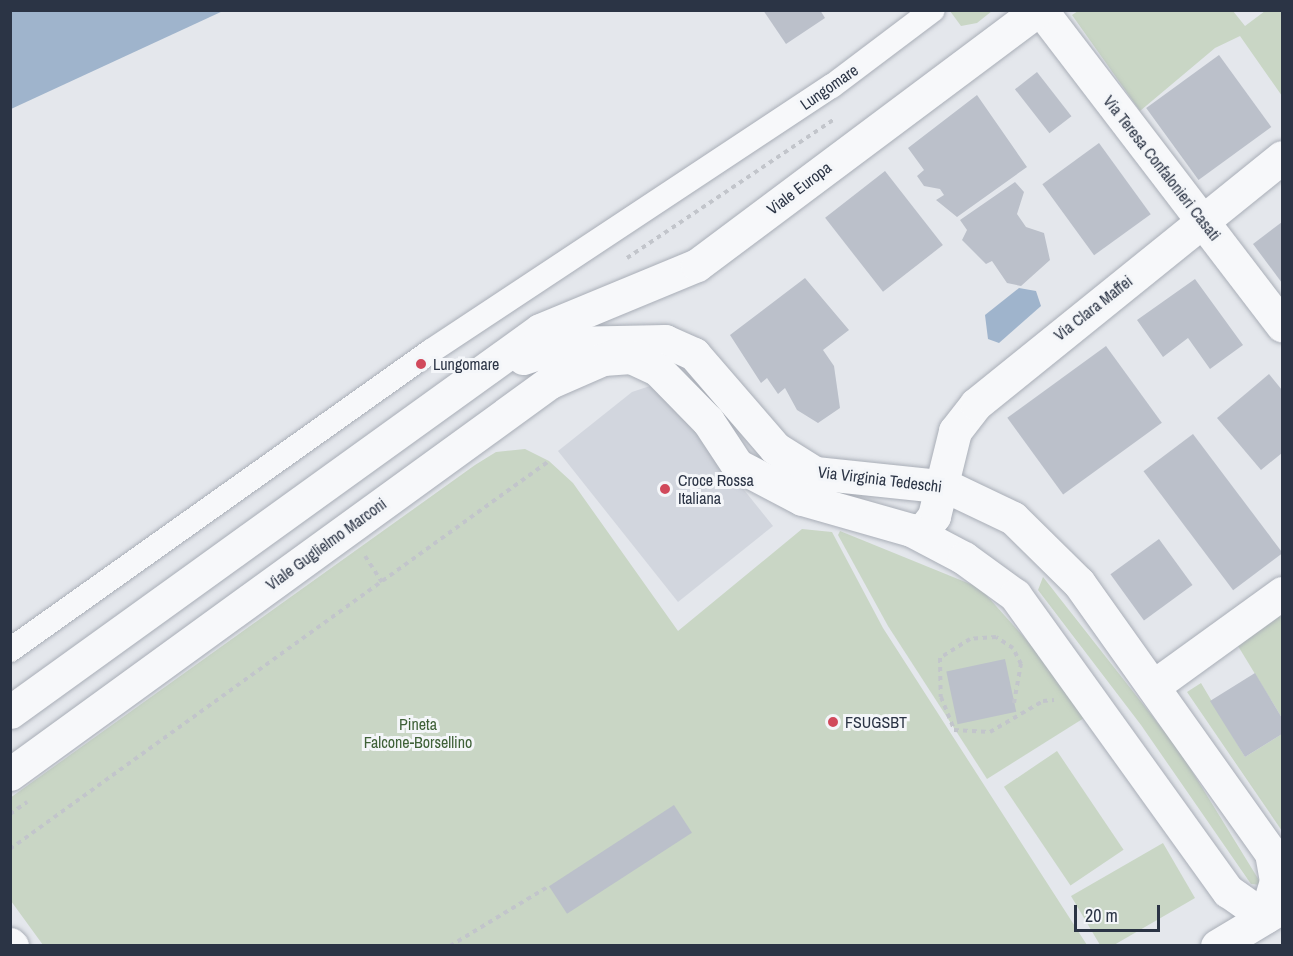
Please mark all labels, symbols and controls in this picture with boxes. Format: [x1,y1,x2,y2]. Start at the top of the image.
street label: Lungomare [796,60,862,114]
street label: Via Teresa Confalonieri Casati [1099,91,1225,245]
street label: Viale Europa [763,158,835,218]
street label: Via Clara Maffei [1050,271,1136,345]
place label: Lungomare [433,354,499,374]
marker: Lungomare [414,357,428,371]
street label: Via Virginia Tedeschi [817,462,943,496]
place label: Croce Rossa Italiana [678,470,754,508]
marker: Croce Rossa Italiana [656,480,674,498]
street label: Viale Guglielmo Marconi [262,494,390,594]
place label: FSUGSBT [845,712,907,732]
park label: Pineta Falcone-Borsellino [364,714,472,752]
marker: FSUGSBT [826,715,840,729]
scale bar [1077,893,1162,931]
text: 20 m [1085,903,1118,928]

